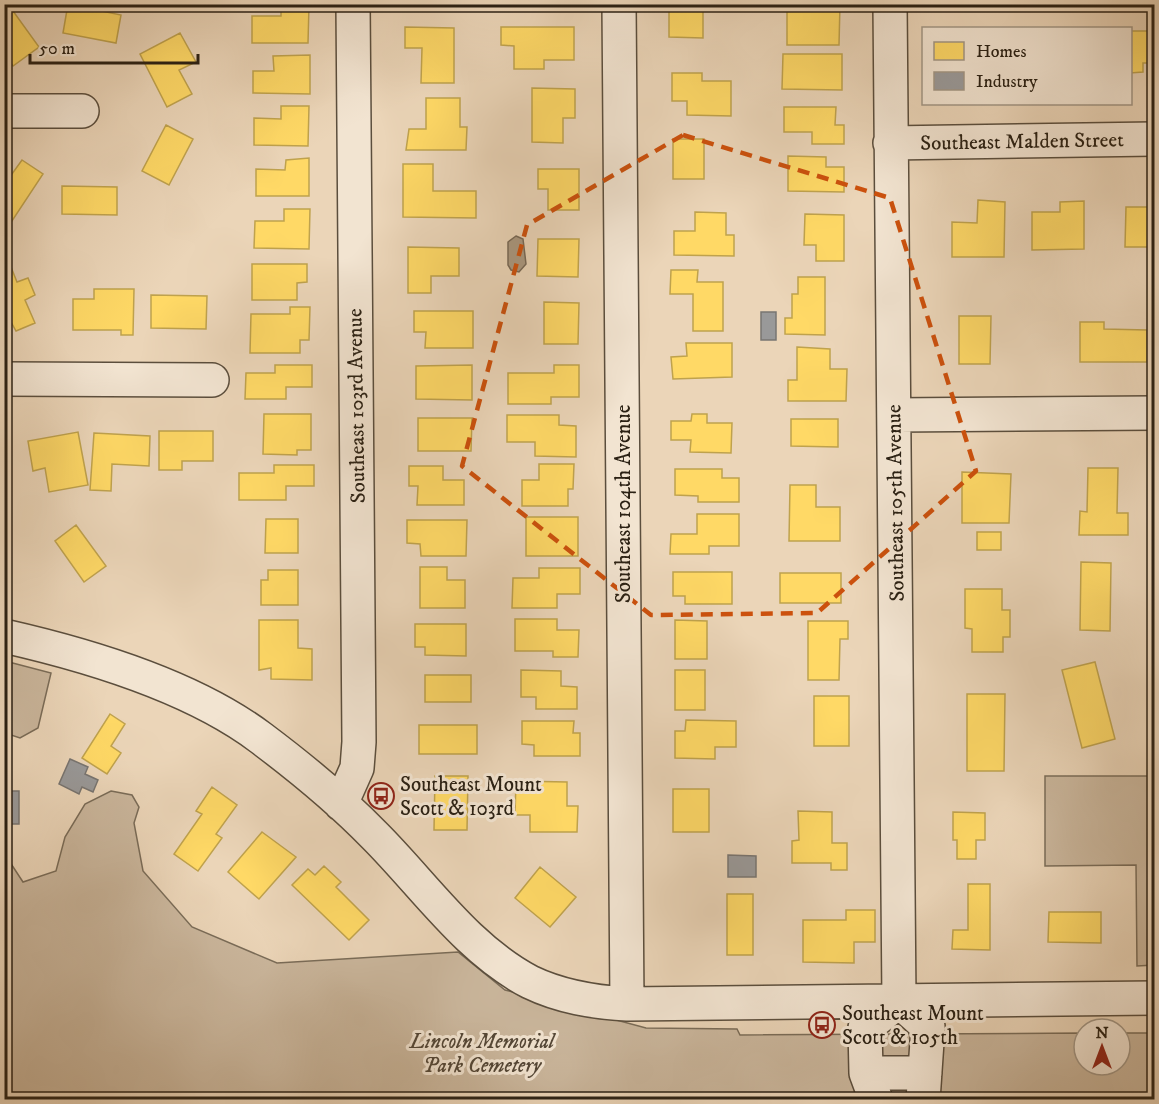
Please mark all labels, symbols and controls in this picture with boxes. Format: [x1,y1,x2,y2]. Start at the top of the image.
scale bar [30,27,198,65]
legend [922,27,1132,105]
text: 50 m [39,38,75,60]
text: Homes [976,41,1027,63]
text: Industry [976,71,1038,93]
street label: Southeast Malden Street [920,127,1124,157]
street label: Southeast 103rd Avenue [342,308,372,504]
street label: Southeast 104th Avenue [611,404,637,603]
street label: Southeast 105th Avenue [881,404,911,602]
place label: Southeast Mount Scott & 103rd [400,772,542,822]
bus stop icon: Southeast Mount Scott & 103rd [366,781,396,811]
place label: Southeast Mount Scott & 105th [842,1001,984,1051]
bus stop icon: Southeast Mount Scott & 105th [807,1010,837,1040]
north arrow [1072,1017,1132,1077]
text: N [1095,1023,1109,1043]
park label: Lincoln Memorial Park Cemetery [409,1029,557,1079]

